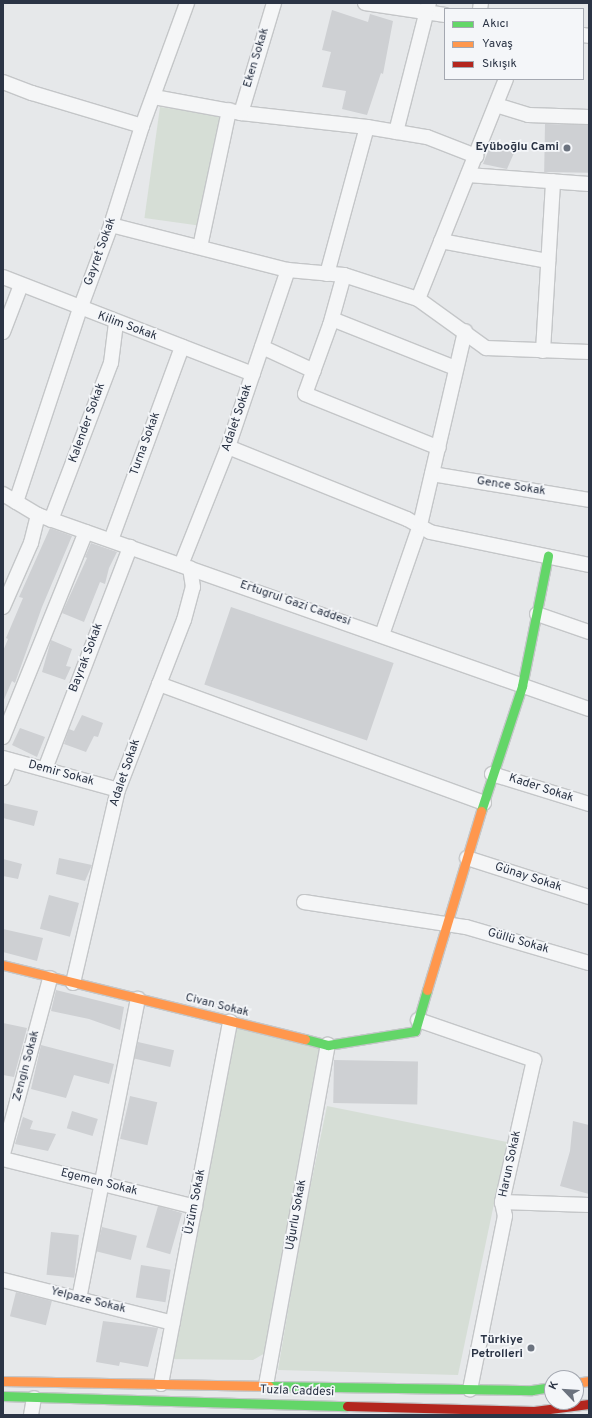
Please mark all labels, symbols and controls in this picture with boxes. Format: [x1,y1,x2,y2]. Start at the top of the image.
legend [444,8,584,80]
text: Akıcı [482,16,509,32]
street label: Eken Sokak [241,26,273,90]
text: Yavaş [482,36,513,52]
text: Sıkışık [482,56,517,72]
place label: Eyüboğlu Cami [475,141,559,155]
marker: Eyüboğlu Cami [562,143,572,153]
street label: Gayret Sokak [82,216,120,288]
street label: Kilim Sokak [95,310,159,344]
street label: Kalender Sokak [67,381,109,465]
street label: Adalet Sokak [220,382,256,454]
street label: Turna Sokak [128,410,164,478]
street label: Gence Sokak [476,474,546,500]
street label: Ertugrul Gazi Caddesi [238,578,352,630]
street label: Bayrak Sokak [67,621,107,695]
street label: Adalet Sokak [108,737,144,809]
street label: Demir Sokak [26,758,96,790]
street label: Kader Sokak [507,772,575,806]
street label: Günay Sokak [493,860,563,896]
street label: Güllü Sokak [486,926,550,958]
street label: Civan Sokak [184,991,250,1021]
street label: Zengin Sokak [11,1029,43,1103]
street label: Harun Sokak [497,1129,525,1199]
street label: Egemen Sokak [59,1166,139,1200]
street label: Üzüm Sokak [183,1168,209,1236]
street label: Uğurlu Sokak [284,1178,310,1252]
street label: Yelpaze Sokak [49,1285,127,1317]
place label: Türkiye Petrolleri [471,1334,523,1362]
marker: Türkiye Petrolleri [526,1343,536,1353]
north arrow [544,1370,584,1410]
text: K [546,1379,562,1392]
street label: Tuzla Caddesi [260,1384,334,1400]

